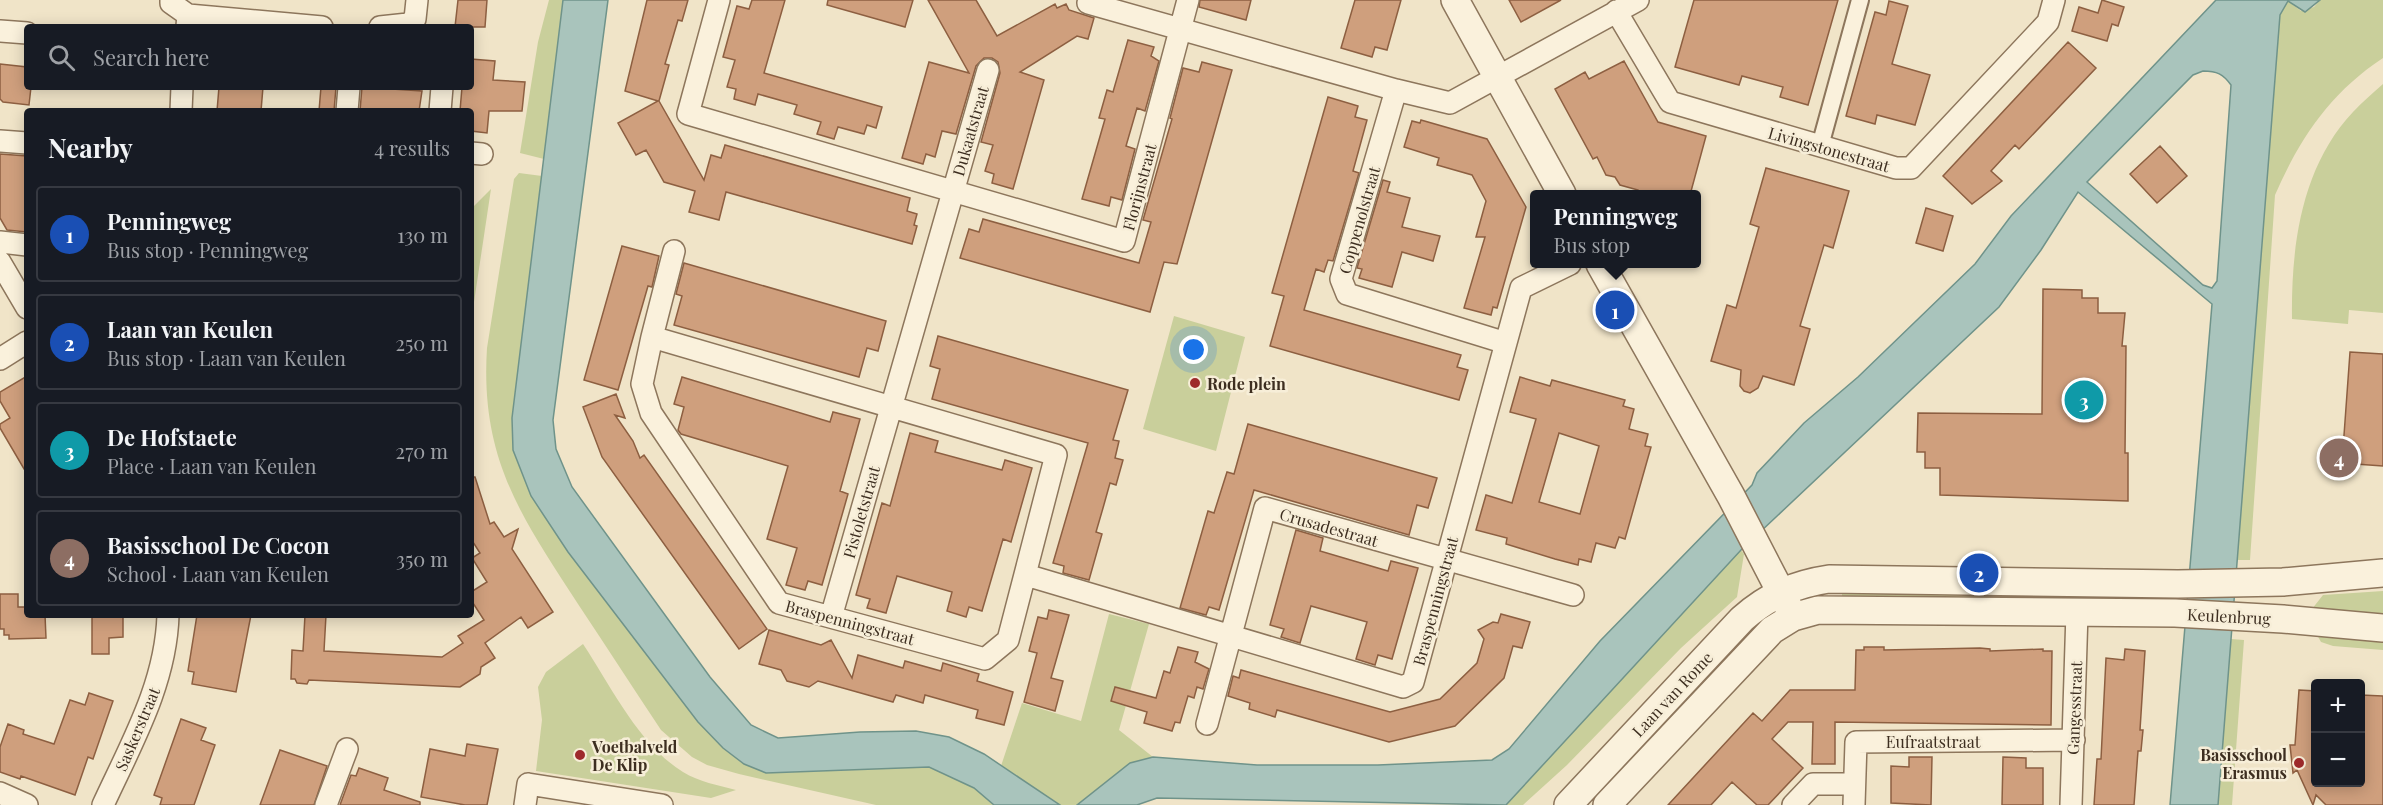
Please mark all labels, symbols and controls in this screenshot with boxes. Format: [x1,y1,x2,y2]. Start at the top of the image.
search box [24,24,474,90]
icon: search [45,41,78,74]
text: Search here [93,42,209,72]
street label: Dukaatstraat [947,83,993,178]
street label: Livingstonestraat [1766,122,1892,176]
text: Nearby [48,130,133,165]
text: 4 results [374,134,450,161]
street label: Florijnstraat [1117,141,1161,233]
street label: Coppenolstraat [1334,164,1384,276]
popup [1530,190,1701,268]
text: Penningweg [1553,201,1678,231]
text: Penningweg [107,206,231,236]
text: 1 [66,221,73,248]
text: 130 m [397,221,448,248]
text: Bus stop [1553,231,1630,258]
text: Bus stop · Penningweg [107,236,308,263]
pin: 1 [1596,288,1634,332]
text: Laan van Keulen [107,314,273,344]
text: 2 [64,329,75,356]
text: 250 m [395,329,448,356]
your location [1179,335,1208,364]
text: Bus stop · Laan van Keulen [107,344,346,371]
place label: Rode plein [1207,373,1286,394]
marker: Rode plein [1188,376,1202,390]
pin: 3 [2064,378,2104,422]
text: De Hofstaete [107,422,237,452]
pin: 4 [2320,436,2358,480]
text: 3 [65,437,74,464]
text: 270 m [396,437,448,464]
text: Place · Laan van Keulen [107,452,316,479]
street label: Pistoletstraat [838,463,884,561]
street label: Crusadestraat [1277,503,1381,551]
text: Basisschool De Cocon [107,530,330,560]
street label: Braspenningstraat [1408,534,1462,668]
text: 4 [64,545,75,572]
text: 350 m [396,545,448,572]
pin: 2 [1960,550,1998,596]
text: School · Laan van Keulen [107,560,329,587]
street label: Braspenningstraat [783,595,917,649]
street label: Keulenbrug [2187,603,2272,629]
street label: Laan van Rome [1627,647,1717,741]
street label: Gangesstraat [2062,661,2086,755]
map controls [2311,679,2365,787]
button: + [2311,679,2365,733]
street label: Saskerstraat [110,684,164,774]
street label: Eufraatstraat [1886,731,1981,752]
button: − [2311,733,2365,787]
place label: Voetbalveld De Klip [591,736,678,775]
place label: Basisschool Erasmus [2200,744,2287,783]
marker: Voetbalveld De Klip [573,748,587,762]
marker: Basisschool Erasmus [2292,756,2306,770]

